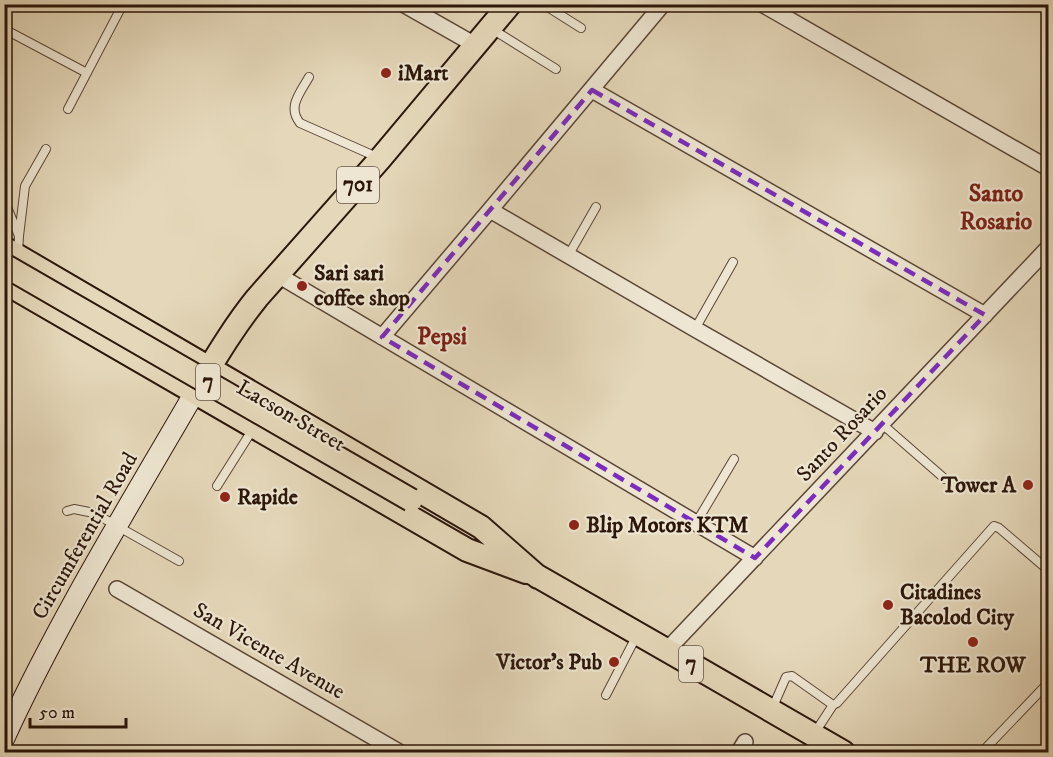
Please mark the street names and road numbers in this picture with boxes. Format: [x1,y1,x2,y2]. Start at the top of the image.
road number: 701 [337,167,379,203]
road number: 7 [196,364,220,400]
street label: Lacson Street [232,374,350,458]
street label: Santo Rosario [791,380,893,488]
street label: Circumferential Road [26,448,144,624]
street label: San Vicente Avenue [188,597,350,705]
road number: 7 [679,646,703,682]

